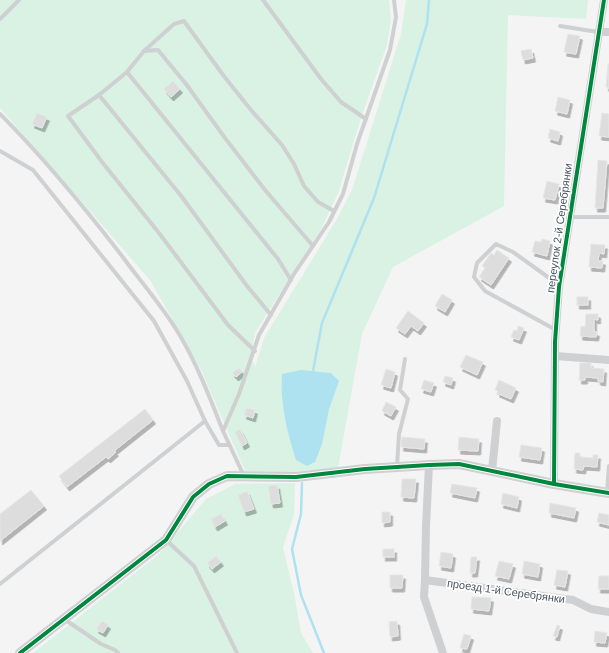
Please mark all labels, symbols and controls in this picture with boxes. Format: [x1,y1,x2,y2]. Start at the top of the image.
street label: переулок 2-й Серебрянки [544,163,574,293]
street label: проезд 1-й Серебрянки [446,577,566,605]

